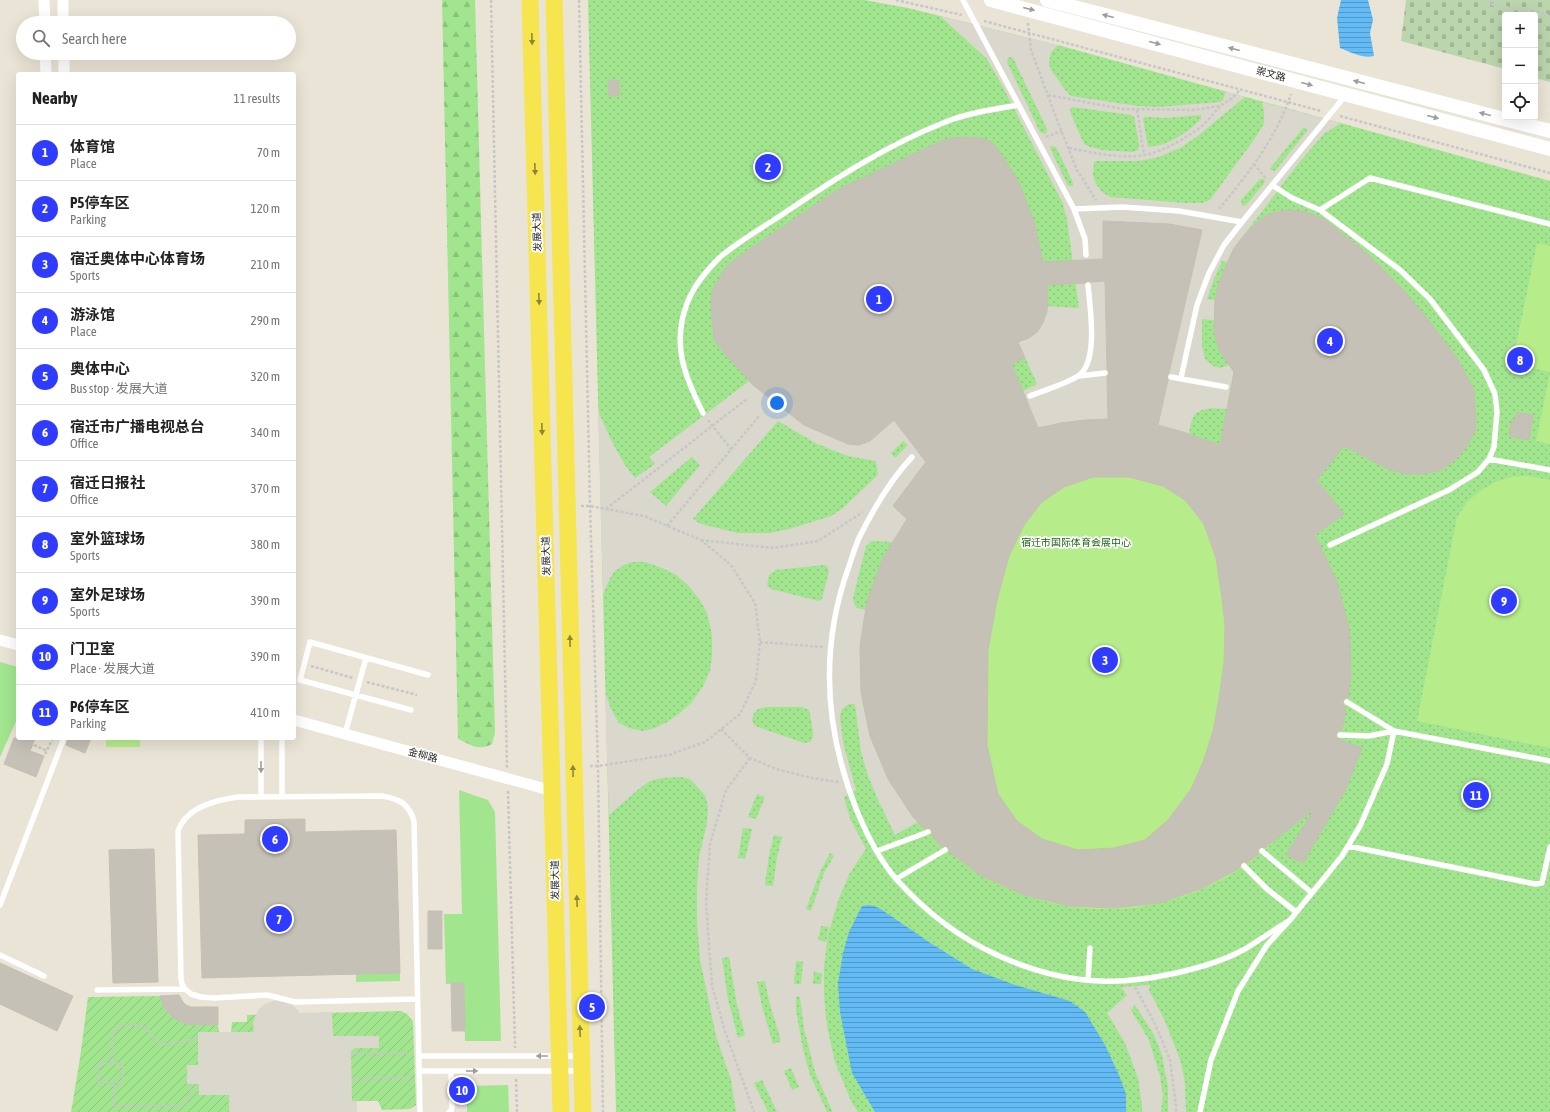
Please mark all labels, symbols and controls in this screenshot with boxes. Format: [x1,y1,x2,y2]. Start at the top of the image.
one-way arrow [1023,7,1035,13]
map controls [1502,12,1538,120]
button: + [1502,12,1538,48]
one-way arrow [1102,13,1114,19]
search box [16,16,296,60]
icon: search [30,27,52,49]
text: Search here [62,30,127,47]
one-way arrow [528,33,535,45]
one-way arrow [1149,40,1161,46]
one-way arrow [1227,45,1240,51]
button: − [1502,48,1538,84]
street label: 崇文路 [1255,65,1287,83]
one-way arrow [1353,78,1366,84]
one-way arrow [1302,81,1314,87]
button: locate [1502,84,1538,120]
text: Nearby [32,88,78,108]
text: 11 results [234,91,280,106]
one-way arrow [1479,111,1491,117]
one-way arrow [1427,115,1439,121]
text: 体育馆 [70,138,115,155]
text: 1 [42,145,48,160]
text: 70 m [257,145,280,160]
pin: 2 [755,152,781,182]
text: Place [70,156,97,171]
one-way arrow [532,163,538,176]
text: P5停车区 [70,194,129,211]
text: 2 [42,201,48,216]
text: 120 m [251,201,280,216]
text: Parking [70,212,106,227]
street label: 发展大道 [531,212,543,252]
text: 宿迁奥体中心体育场 [70,250,205,267]
text: 3 [42,257,48,272]
text: 210 m [251,257,280,272]
text: Sports [70,268,100,283]
pin: 1 [866,284,892,314]
one-way arrow [536,293,542,306]
text: 游泳馆 [70,306,115,323]
text: 4 [42,313,48,328]
text: 290 m [251,313,280,328]
text: Place [70,324,97,339]
pin: 4 [1317,326,1343,356]
pin: 8 [1507,345,1533,375]
text: 奥体中心 [70,360,130,377]
text: 5 [42,369,48,384]
text: 320 m [251,369,280,384]
text: Bus stop · 发展大道 [70,381,168,396]
your location [767,393,787,413]
text: 宿迁市广播电视总台 [70,418,205,435]
one-way arrow [539,423,546,435]
text: 6 [42,425,48,440]
text: 340 m [251,425,280,440]
text: Office [70,436,98,451]
text: 宿迁日报社 [70,474,145,491]
text: 7 [42,481,48,496]
text: 370 m [251,481,280,496]
text: Office [70,492,98,507]
text: 室外篮球场 [70,530,145,547]
street label: 发展大道 [540,536,552,576]
text: 8 [42,537,48,552]
text: 380 m [251,537,280,552]
park label: 宿迁市国际体育会展中心 [1021,537,1131,548]
text: Sports [70,548,100,563]
text: 室外足球场 [70,586,145,603]
pin: 9 [1491,586,1517,616]
text: 9 [42,593,48,608]
text: 390 m [251,593,280,608]
text: Sports [70,604,100,619]
one-way arrow [567,634,573,647]
text: 门卫室 [70,640,115,657]
pin: 3 [1092,645,1118,675]
text: 10 [39,649,51,664]
text: 390 m [251,649,280,664]
text: Place · 发展大道 [70,661,155,676]
text: P6停车区 [70,698,129,715]
text: 11 [39,705,51,720]
text: 410 m [251,705,280,720]
text: Parking [70,716,106,731]
street label: 金柳路 [407,746,439,764]
one-way arrow [258,761,264,774]
one-way arrow [570,764,576,777]
pin: 11 [1463,780,1489,810]
pin: 6 [262,824,288,854]
street label: 发展大道 [549,860,561,900]
one-way arrow [574,894,580,907]
pin: 7 [266,904,292,934]
pin: 5 [579,992,605,1022]
one-way arrow [577,1025,584,1037]
one-way arrow [535,1053,548,1059]
one-way arrow [466,1068,479,1074]
pin: 10 [449,1075,475,1105]

